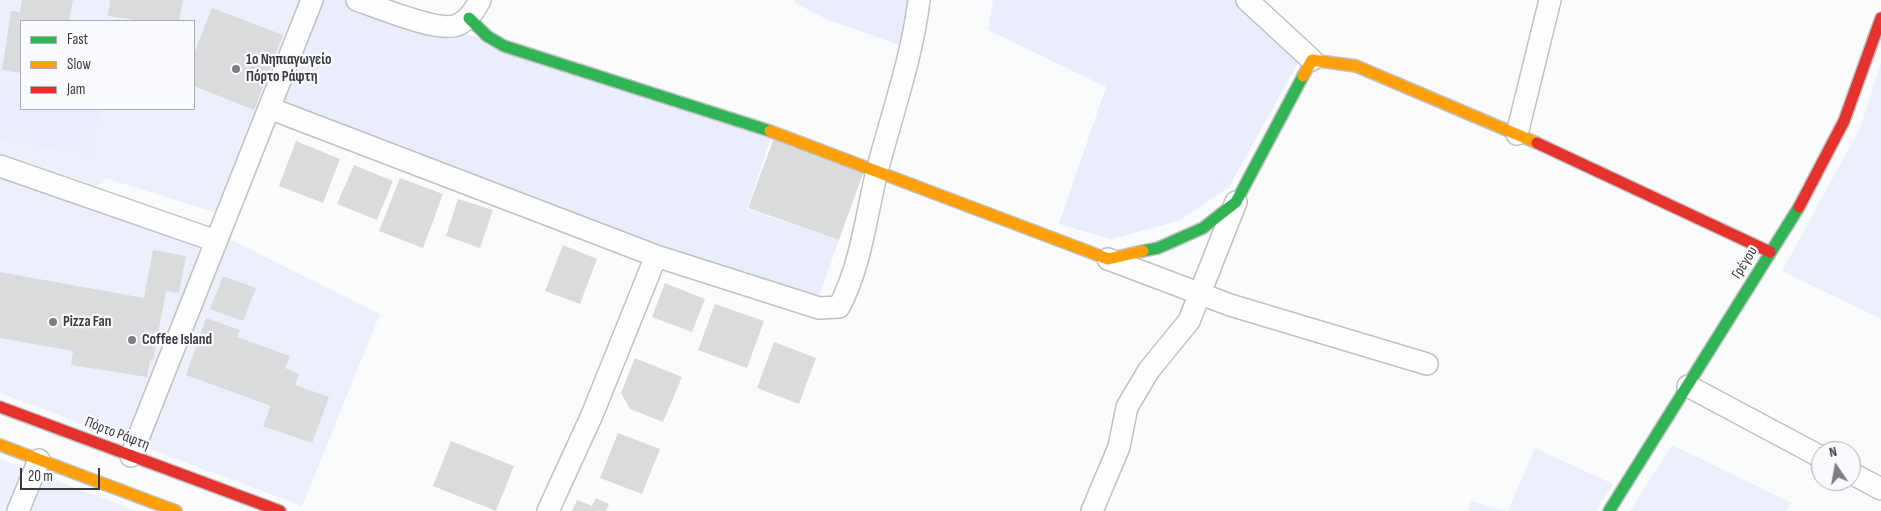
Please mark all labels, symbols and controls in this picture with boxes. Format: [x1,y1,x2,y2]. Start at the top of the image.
legend [20,20,195,110]
text: Fast [67,30,88,49]
place label: 1ο Νηπιαγωγείο Πόρτο Ράφτη [246,51,332,86]
text: Slow [67,55,91,74]
marker: 1ο Νηπιαγωγείο Πόρτο Ράφτη [230,63,242,75]
text: Jam [67,80,85,99]
street label: Γρέγου [1728,243,1762,283]
place label: Pizza Fan [63,313,111,331]
marker: Pizza Fan [47,316,59,328]
place label: Coffee Island [142,331,212,349]
marker: Coffee Island [126,334,138,346]
street label: Πόρτο Ράφτη [82,413,152,455]
north arrow [1811,441,1861,491]
text: N [1828,443,1838,461]
scale bar [22,458,102,490]
text: 20 m [28,467,53,486]

